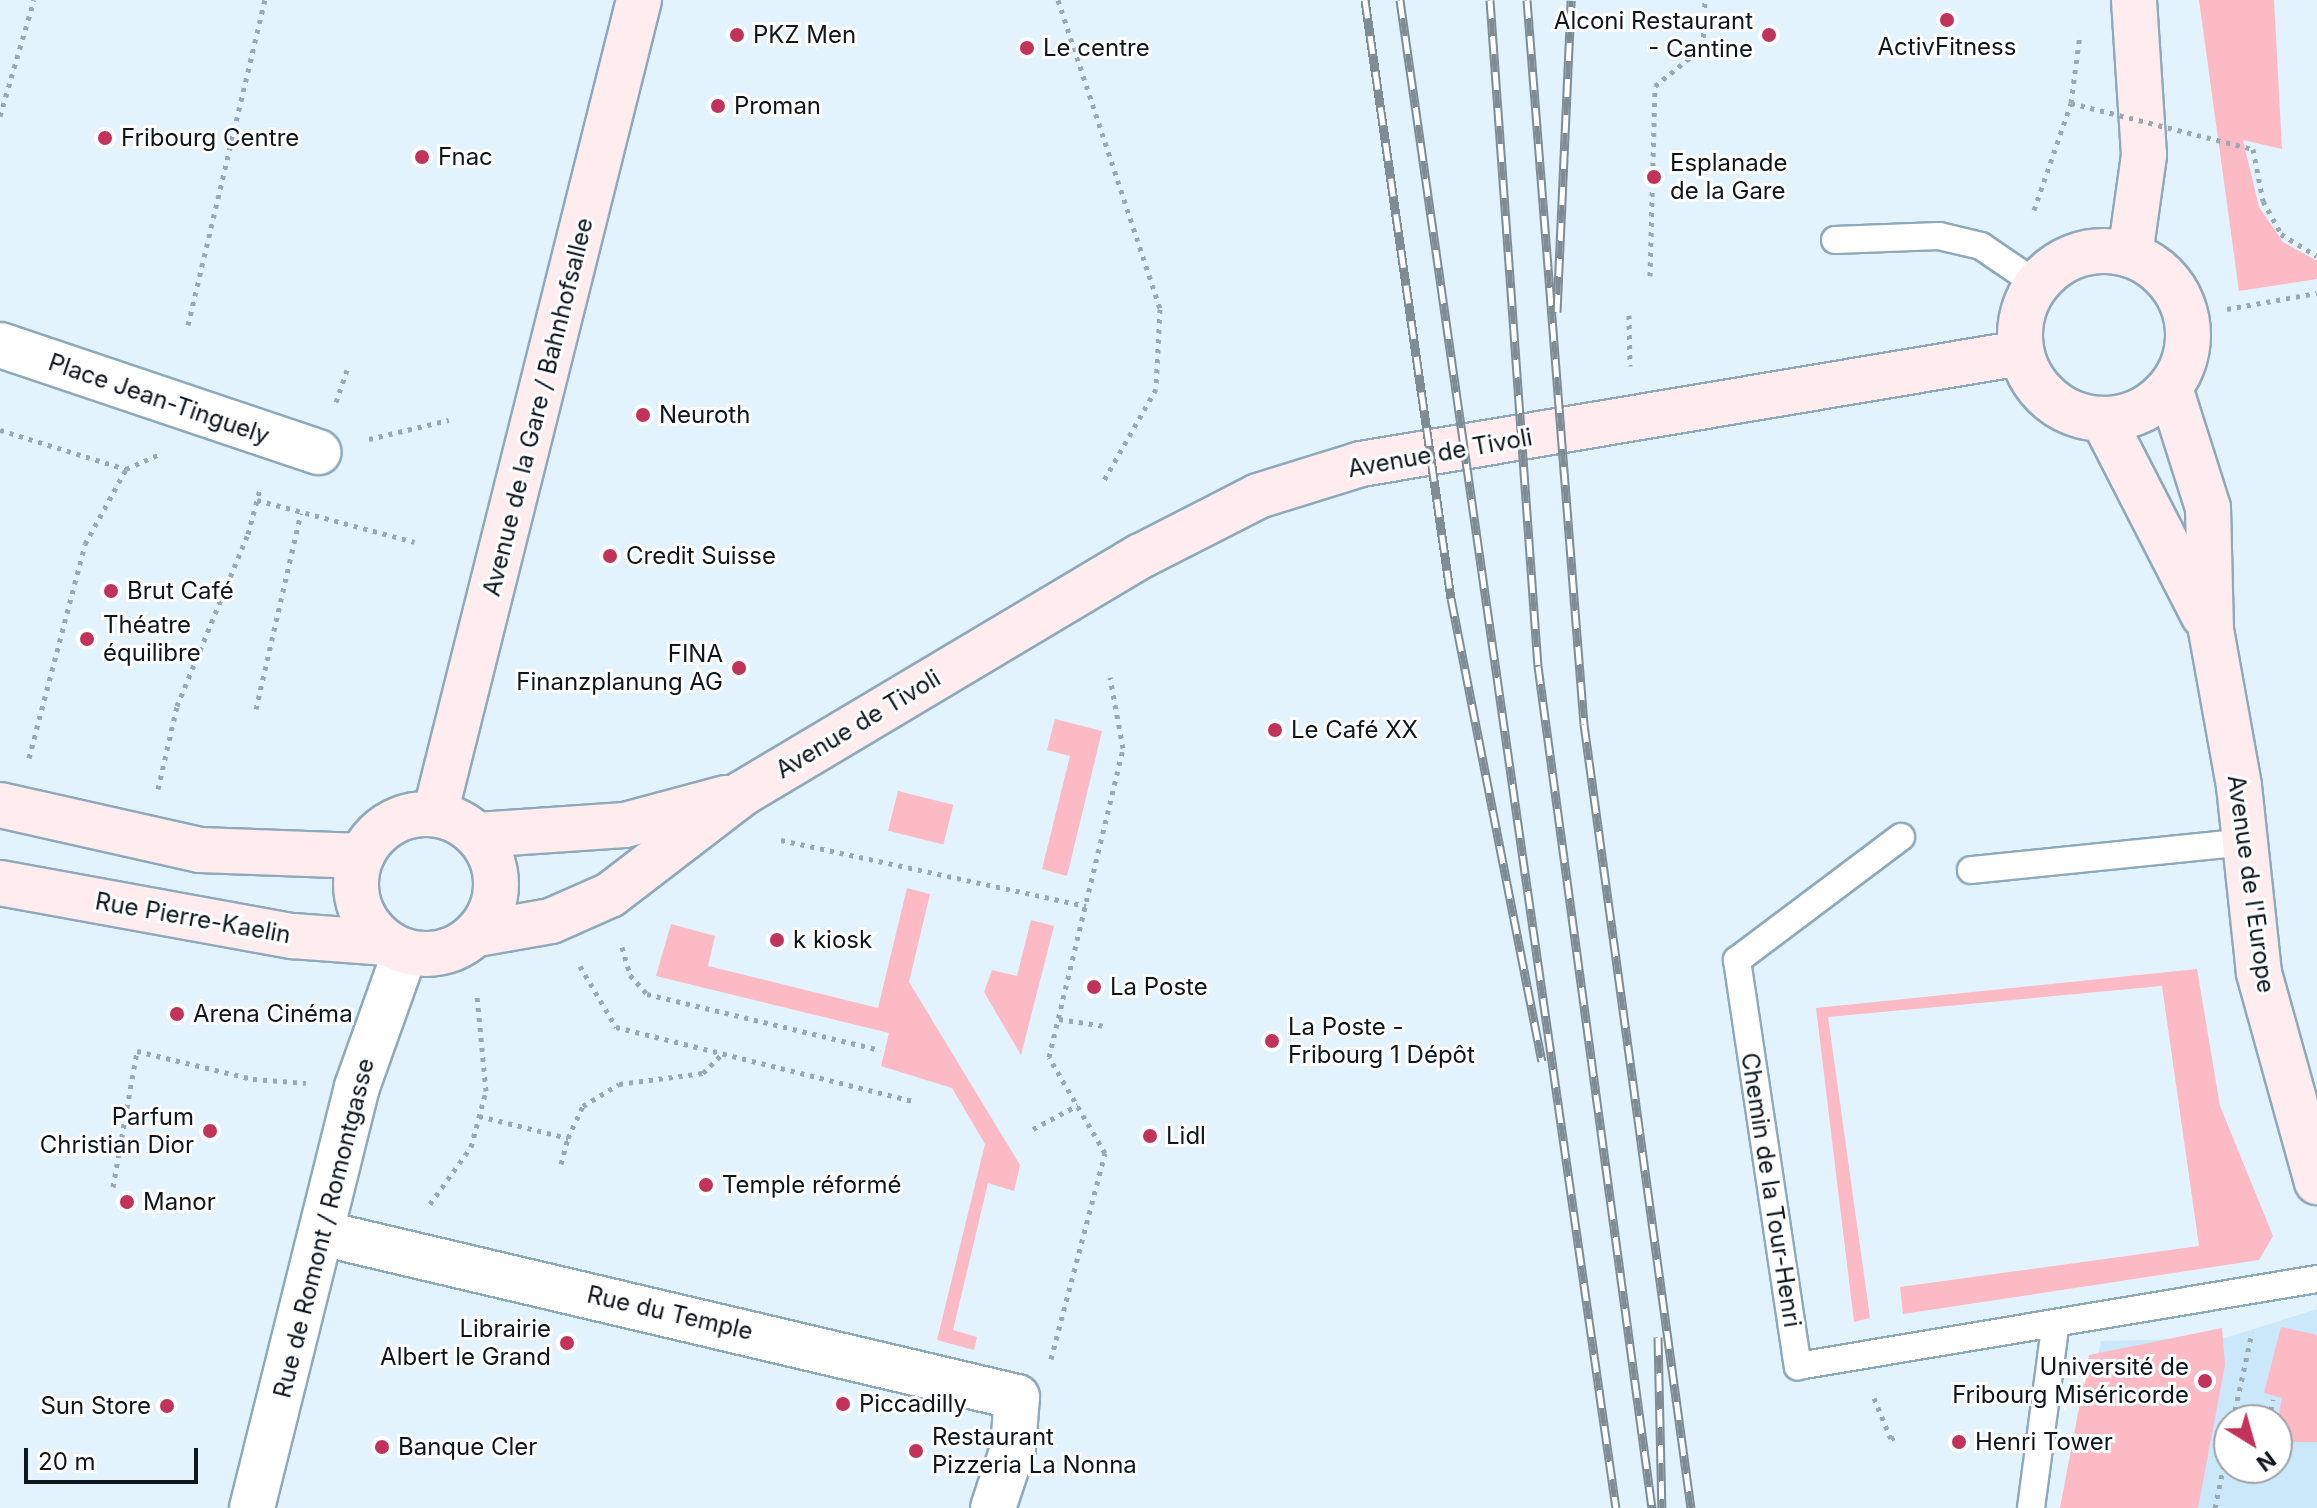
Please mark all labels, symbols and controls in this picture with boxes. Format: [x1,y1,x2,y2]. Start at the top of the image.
place label: Alconi Restaurant - Cantine [1554,7,1753,63]
marker: ActivFitness [1938,11,1956,29]
place label: PKZ Men [753,21,856,49]
marker: PKZ Men [728,26,746,44]
marker: Alconi Restaurant - Cantine [1760,26,1778,44]
place label: ActivFitness [1878,33,2016,61]
place label: Le centre [1043,34,1150,62]
marker: Le centre [1018,39,1036,57]
place label: Proman [734,92,821,120]
marker: Proman [709,97,727,115]
place label: Fribourg Centre [121,124,299,152]
marker: Fribourg Centre [96,129,114,147]
place label: Fnac [438,143,493,171]
marker: Fnac [413,148,431,166]
place label: Esplanade de la Gare [1670,149,1787,205]
marker: Esplanade de la Gare [1645,168,1663,186]
street label: Avenue de la Gare / Bahnhofsallee [477,215,599,599]
street label: Place Jean-Tinguely [45,348,273,450]
place label: Neuroth [659,401,750,429]
marker: Neuroth [634,406,652,424]
street label: Avenue de Tivoli [1346,423,1534,483]
place label: Credit Suisse [626,542,776,570]
marker: Credit Suisse [601,547,619,565]
place label: Brut Café [127,577,234,605]
marker: Brut Café [102,582,120,600]
place label: Théatre équilibre [103,611,201,667]
marker: Théatre équilibre [78,630,96,648]
place label: FINA Finanzplanung AG [516,640,723,696]
marker: FINA Finanzplanung AG [730,659,748,677]
street label: Avenue de Tivoli [771,664,945,784]
place label: Le Café XX [1291,716,1418,744]
marker: Le Café XX [1266,721,1284,739]
street label: Avenue de l'Europe [2221,773,2281,995]
street label: Rue Pierre-Kaelin [93,887,293,949]
place label: k kiosk [793,926,872,954]
marker: k kiosk [768,931,786,949]
place label: La Poste [1110,973,1208,1001]
marker: La Poste [1085,978,1103,996]
place label: Arena Cinéma [193,1000,353,1028]
marker: Arena Cinéma [168,1005,186,1023]
place label: La Poste - Fribourg 1 Dépôt [1288,1013,1475,1069]
marker: La Poste - Fribourg 1 Dépôt [1263,1032,1281,1050]
street label: Chemin de la Tour-Henri [1735,1051,1807,1329]
street label: Rue de Romont / Romontgasse [268,1055,380,1401]
place label: Parfum Christian Dior [40,1103,194,1159]
marker: Parfum Christian Dior [201,1122,219,1140]
place label: Lidl [1166,1122,1206,1150]
marker: Lidl [1141,1127,1159,1145]
place label: Temple réformé [722,1171,902,1199]
marker: Temple réformé [697,1176,715,1194]
place label: Manor [143,1188,216,1216]
marker: Manor [118,1193,136,1211]
street label: Rue du Temple [584,1280,756,1346]
place label: Librairie Albert le Grand [380,1315,551,1371]
marker: Librairie Albert le Grand [558,1334,576,1352]
place label: Université de Fribourg Miséricorde [1952,1353,2189,1409]
marker: Université de Fribourg Miséricorde [2196,1372,2214,1390]
place label: Piccadilly [859,1390,967,1418]
place label: Sun Store [40,1392,151,1420]
marker: Piccadilly [834,1395,852,1413]
marker: Sun Store [158,1397,176,1415]
north arrow [2213,1404,2293,1484]
place label: Restaurant Pizzeria La Nonna [932,1423,1137,1479]
place label: Henri Tower [1975,1428,2113,1456]
scale bar [28,1432,202,1482]
place label: Banque Cler [398,1433,537,1461]
marker: Henri Tower [1950,1433,1968,1451]
marker: Banque Cler [373,1438,391,1456]
marker: Restaurant Pizzeria La Nonna [907,1442,925,1460]
text: N [2252,1446,2281,1477]
text: 20 m [38,1447,96,1476]

